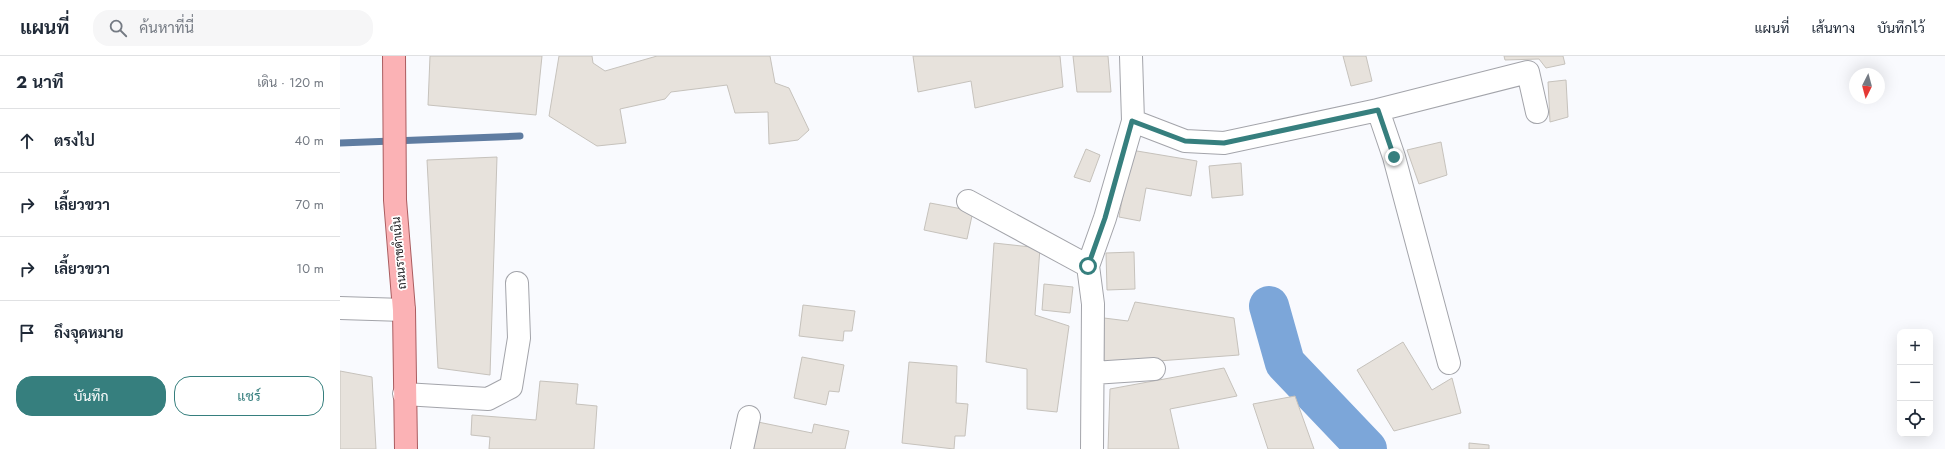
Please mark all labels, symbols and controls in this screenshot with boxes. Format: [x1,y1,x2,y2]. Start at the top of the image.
search box [93,10,373,46]
text: แผนที่ [20,14,69,41]
icon: search [107,17,129,39]
text: ค้นหาที่นี่ [139,17,194,39]
text: แผนที่ [1754,18,1789,38]
text: เส้นทาง [1811,18,1855,38]
text: บันทึกไว้ [1877,18,1925,38]
north arrow [1849,68,1885,104]
text: 2 นาที [16,70,64,94]
text: เดิน · 120 m [257,73,324,92]
icon: ahead [16,130,38,152]
text: ตรงไป [54,130,95,152]
text: 40 m [295,131,324,150]
route end [1385,148,1403,166]
icon: right [16,194,38,216]
text: เลี้ยวขวา [54,194,110,216]
text: 70 m [295,195,324,214]
street label: ถนนราขดำเนิน [387,216,411,290]
route start [1079,257,1097,275]
icon: right [16,258,38,280]
text: เลี้ยวขวา [54,258,110,280]
text: 10 m [296,259,324,278]
icon: arrive [16,322,38,344]
text: ถึงจุดหมาย [54,322,124,344]
map controls [1897,329,1933,437]
button: + [1897,329,1933,365]
button: − [1897,365,1933,401]
button: บันทึก [16,376,166,416]
button: แชร์ [174,376,324,416]
button: locate [1897,401,1933,437]

